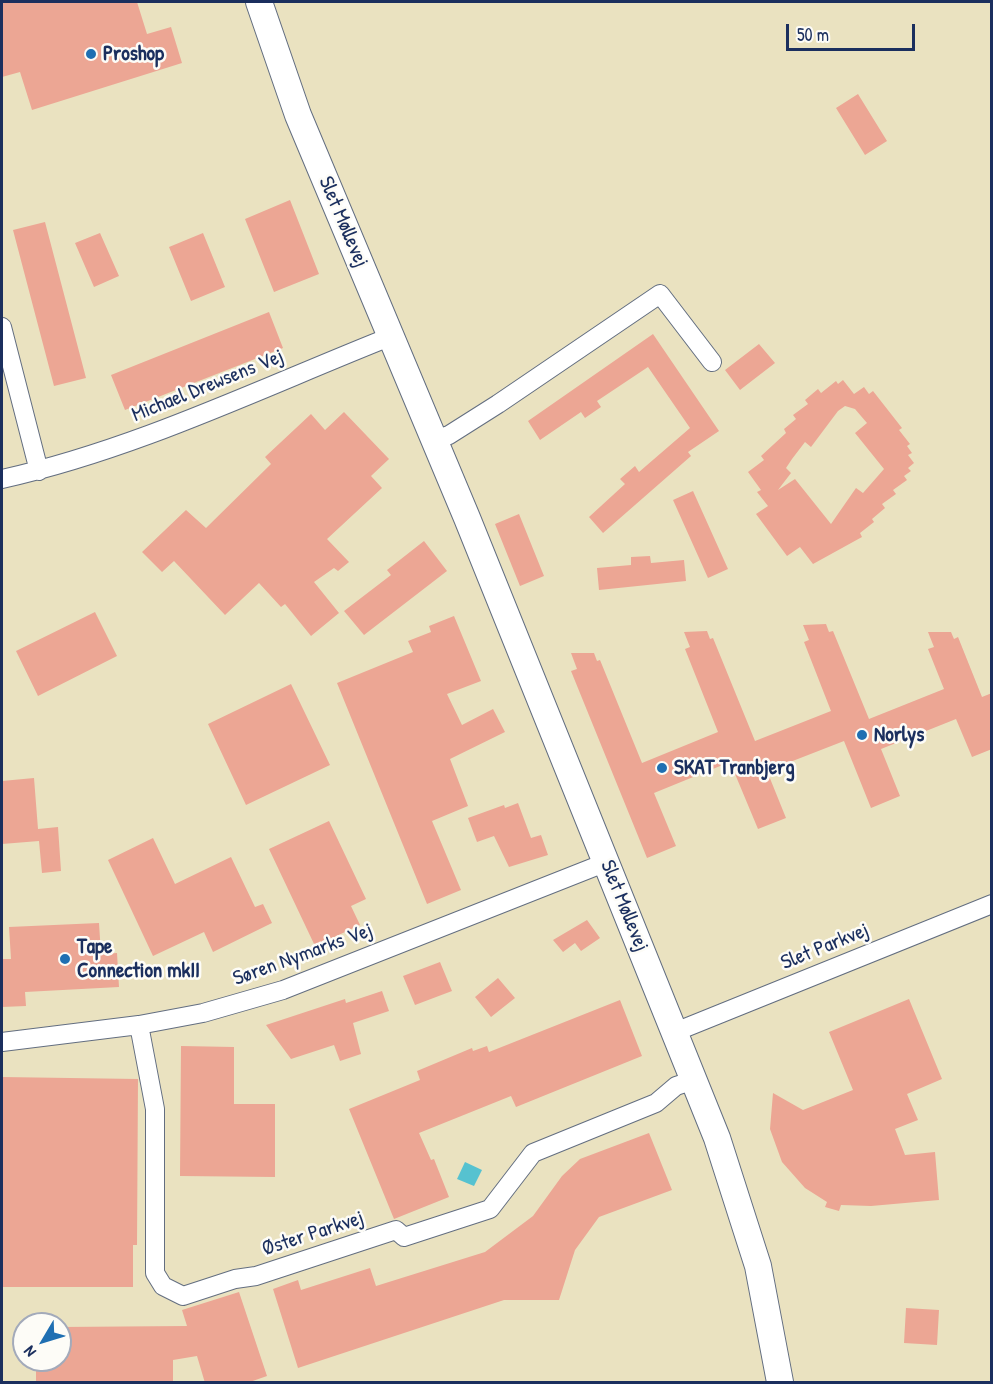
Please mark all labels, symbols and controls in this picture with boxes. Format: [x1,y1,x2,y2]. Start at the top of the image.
scale bar [789,12,918,50]
text: 50 m [797,22,829,47]
place label: Proshop [103,41,164,67]
marker: Proshop [84,47,98,61]
street label: Slet Møllevej [313,173,373,271]
street label: Michael Drewsens Vej [129,344,287,428]
place label: Norlys [874,722,924,748]
marker: Norlys [855,728,869,742]
place label: SKAT Tranbjerg [674,755,795,781]
marker: SKAT Tranbjerg [655,761,669,775]
street label: Slet Møllevej [594,857,654,955]
street label: Søren Nymarks Vej [230,918,376,992]
street label: Slet Parkvej [777,918,873,976]
place label: Tape Connection mkII [77,934,200,984]
marker: Tape Connection mkII [58,952,72,966]
street label: Øster Parkvej [259,1206,367,1262]
north arrow [12,1312,72,1372]
text: N [18,1342,41,1362]

